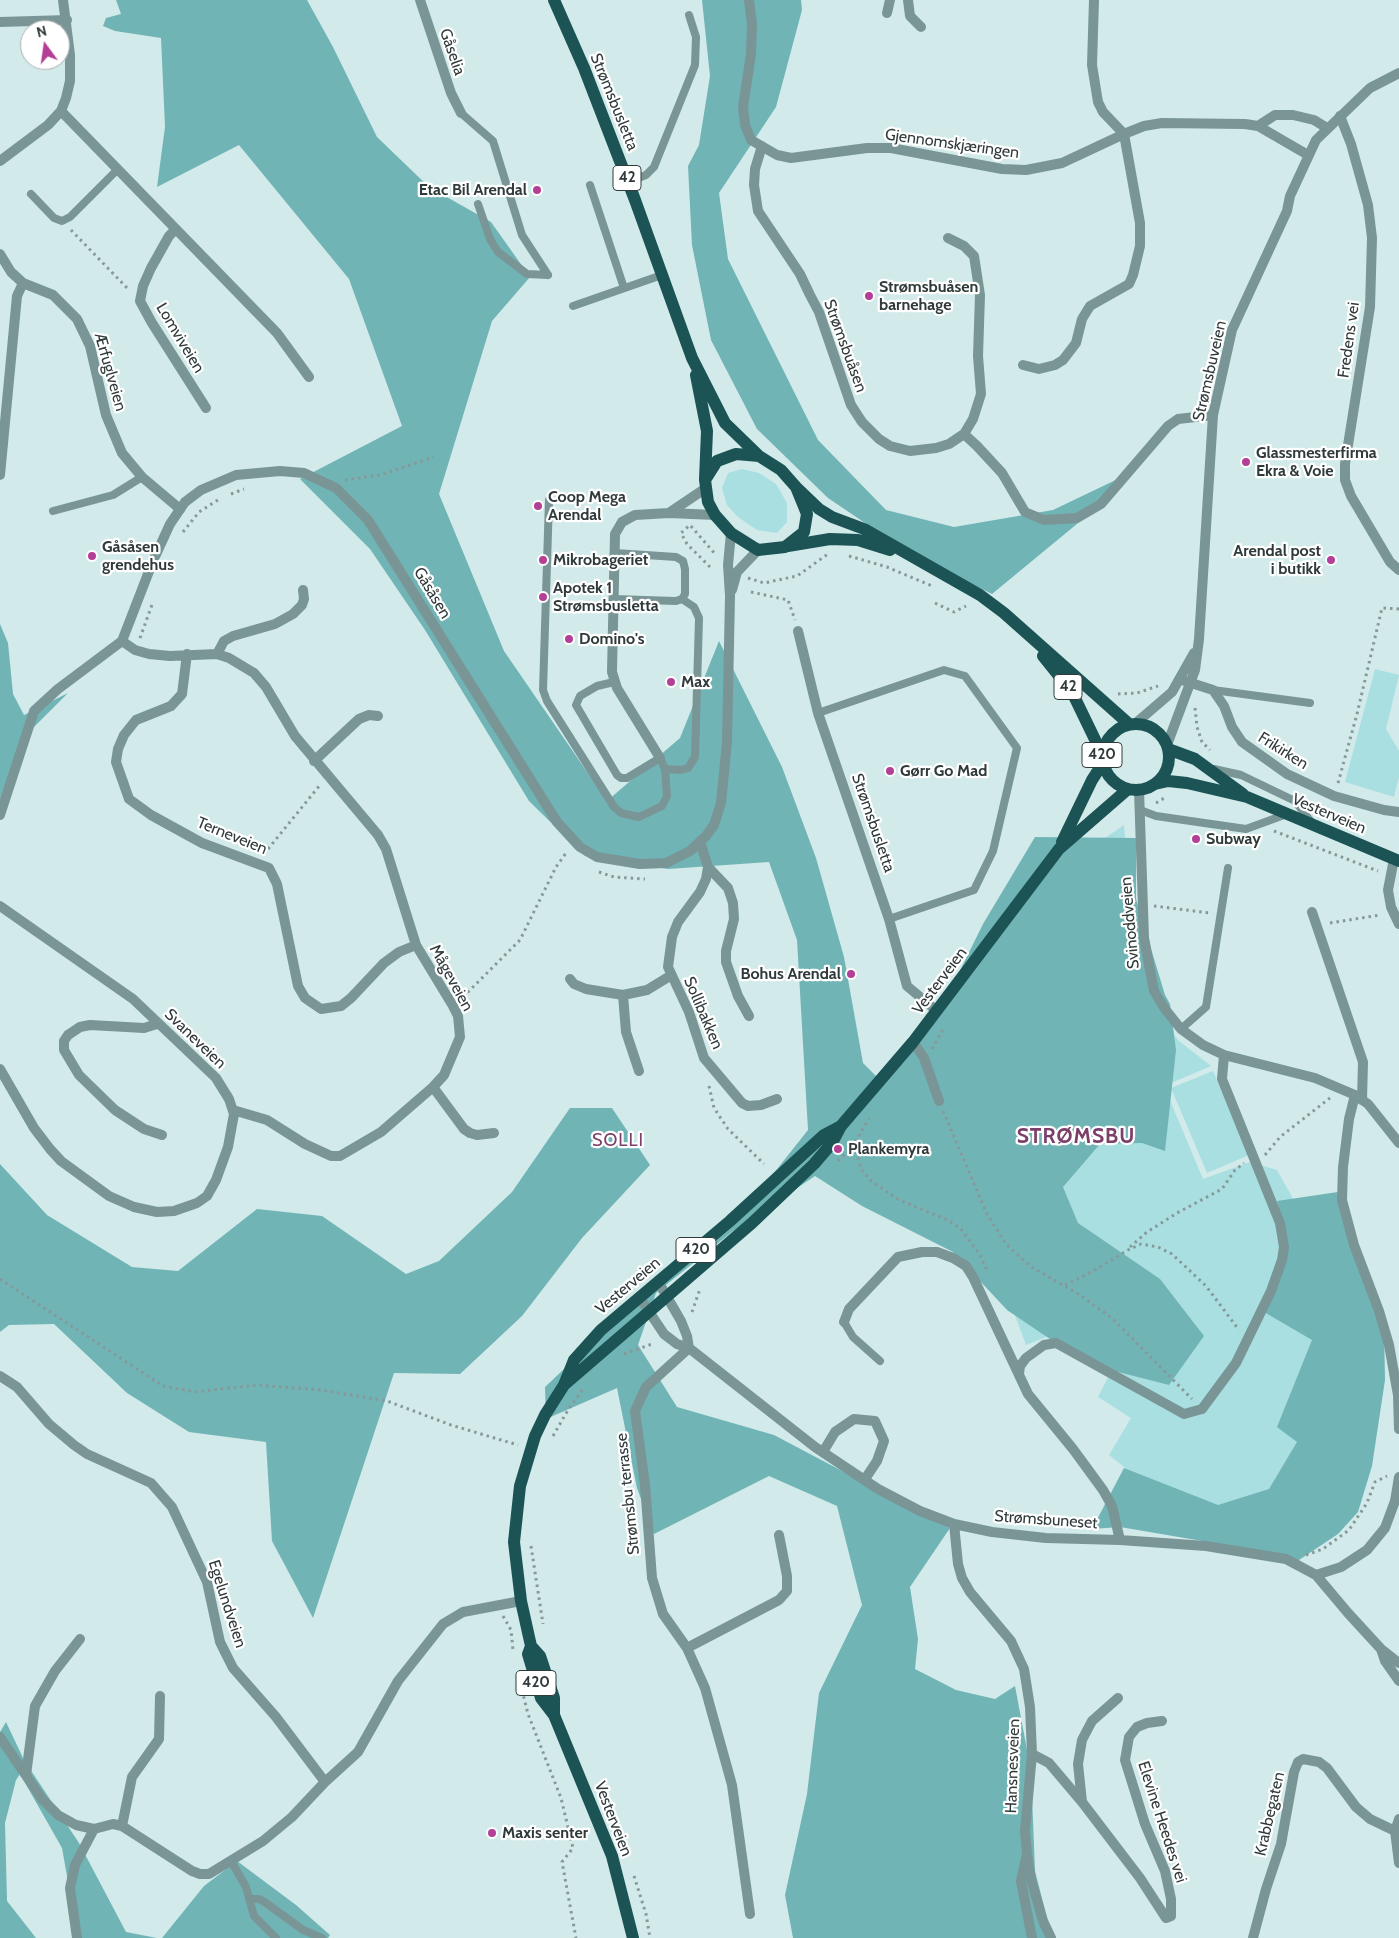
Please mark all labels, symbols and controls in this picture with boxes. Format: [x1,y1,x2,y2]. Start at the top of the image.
north arrow [20,20,70,70]
text: N [35,21,49,41]
street label: Gåselia [435,26,469,78]
street label: Strømsbusletta [586,51,642,153]
street label: Gjennomskjæringen [884,125,1020,163]
road number: 42 [613,166,641,190]
place label: Etac Bil Arendal [419,180,527,200]
marker: Etac Bil Arendal [531,184,543,196]
place label: Strømsbuåsen barnehage [879,277,978,315]
marker: Strømsbuåsen barnehage [863,290,875,302]
street label: Strømsbuåsen [819,297,871,395]
street label: Lomviveien [152,300,208,376]
street label: Fredens vei [1334,301,1364,379]
street label: Strømsbuveien [1189,319,1231,423]
street label: Ærfuglveien [90,331,130,413]
place label: Glassmesterfirma Ekra & Voie [1256,443,1377,481]
marker: Glassmesterfirma Ekra & Voie [1240,456,1252,468]
place label: Coop Mega Arendal [548,487,626,525]
marker: Coop Mega Arendal [532,500,544,512]
place label: Gåsåsen grendehus [102,537,174,575]
place label: Arendal post i butikk [1233,541,1321,579]
marker: Gåsåsen grendehus [86,550,98,562]
place label: Mikrobageriet [553,550,648,570]
marker: Mikrobageriet [537,554,549,566]
marker: Arendal post i butikk [1325,554,1337,566]
street label: Gåsåsen [409,564,455,622]
place label: Apotek 1 Strømsbusletta [553,578,659,616]
marker: Apotek 1 Strømsbusletta [537,591,549,603]
place label: Domino's [579,629,644,649]
marker: Domino's [563,633,575,645]
place label: Max [681,672,710,692]
road number: 42 [1054,674,1082,700]
marker: Max [665,676,677,688]
street label: Frikirken [1254,728,1312,774]
road number: 420 [1082,742,1122,768]
place label: Gørr Go Mad [900,761,987,781]
marker: Gørr Go Mad [884,765,896,777]
street label: Strømsbusletta [847,771,899,875]
street label: Vesterveien [1289,790,1369,838]
street label: Terneveien [194,813,270,859]
place label: Subway [1206,829,1261,849]
marker: Subway [1190,833,1202,845]
street label: Svinoddveien [1116,876,1144,970]
street label: Mågeveien [425,941,477,1015]
street label: Vesterveien [909,944,971,1018]
place label: Bohus Arendal [740,964,841,984]
marker: Bohus Arendal [845,968,857,980]
street label: Sollibakken [679,974,727,1052]
street label: Svaneveien [160,1005,230,1073]
district label: STRØMSBU [1016,1124,1136,1150]
district label: SOLLI [591,1130,645,1152]
place label: Plankemyra [848,1139,930,1159]
marker: Plankemyra [832,1143,844,1155]
road number: 420 [676,1238,716,1262]
street label: Vesterveien [592,1253,664,1319]
street label: Strømsbu terrasse [612,1432,644,1556]
street label: Strømsbuneset [994,1507,1098,1533]
street label: Egelundveien [204,1558,250,1650]
road number: 420 [516,1670,556,1696]
street label: Hansnesveien [1002,1718,1024,1814]
street label: Elevine Heedes vei [1133,1759,1191,1885]
street label: Krabbegaten [1251,1770,1289,1858]
street label: Vesterveien [590,1779,636,1859]
place label: Maxis senter [502,1823,588,1843]
marker: Maxis senter [486,1827,498,1839]

